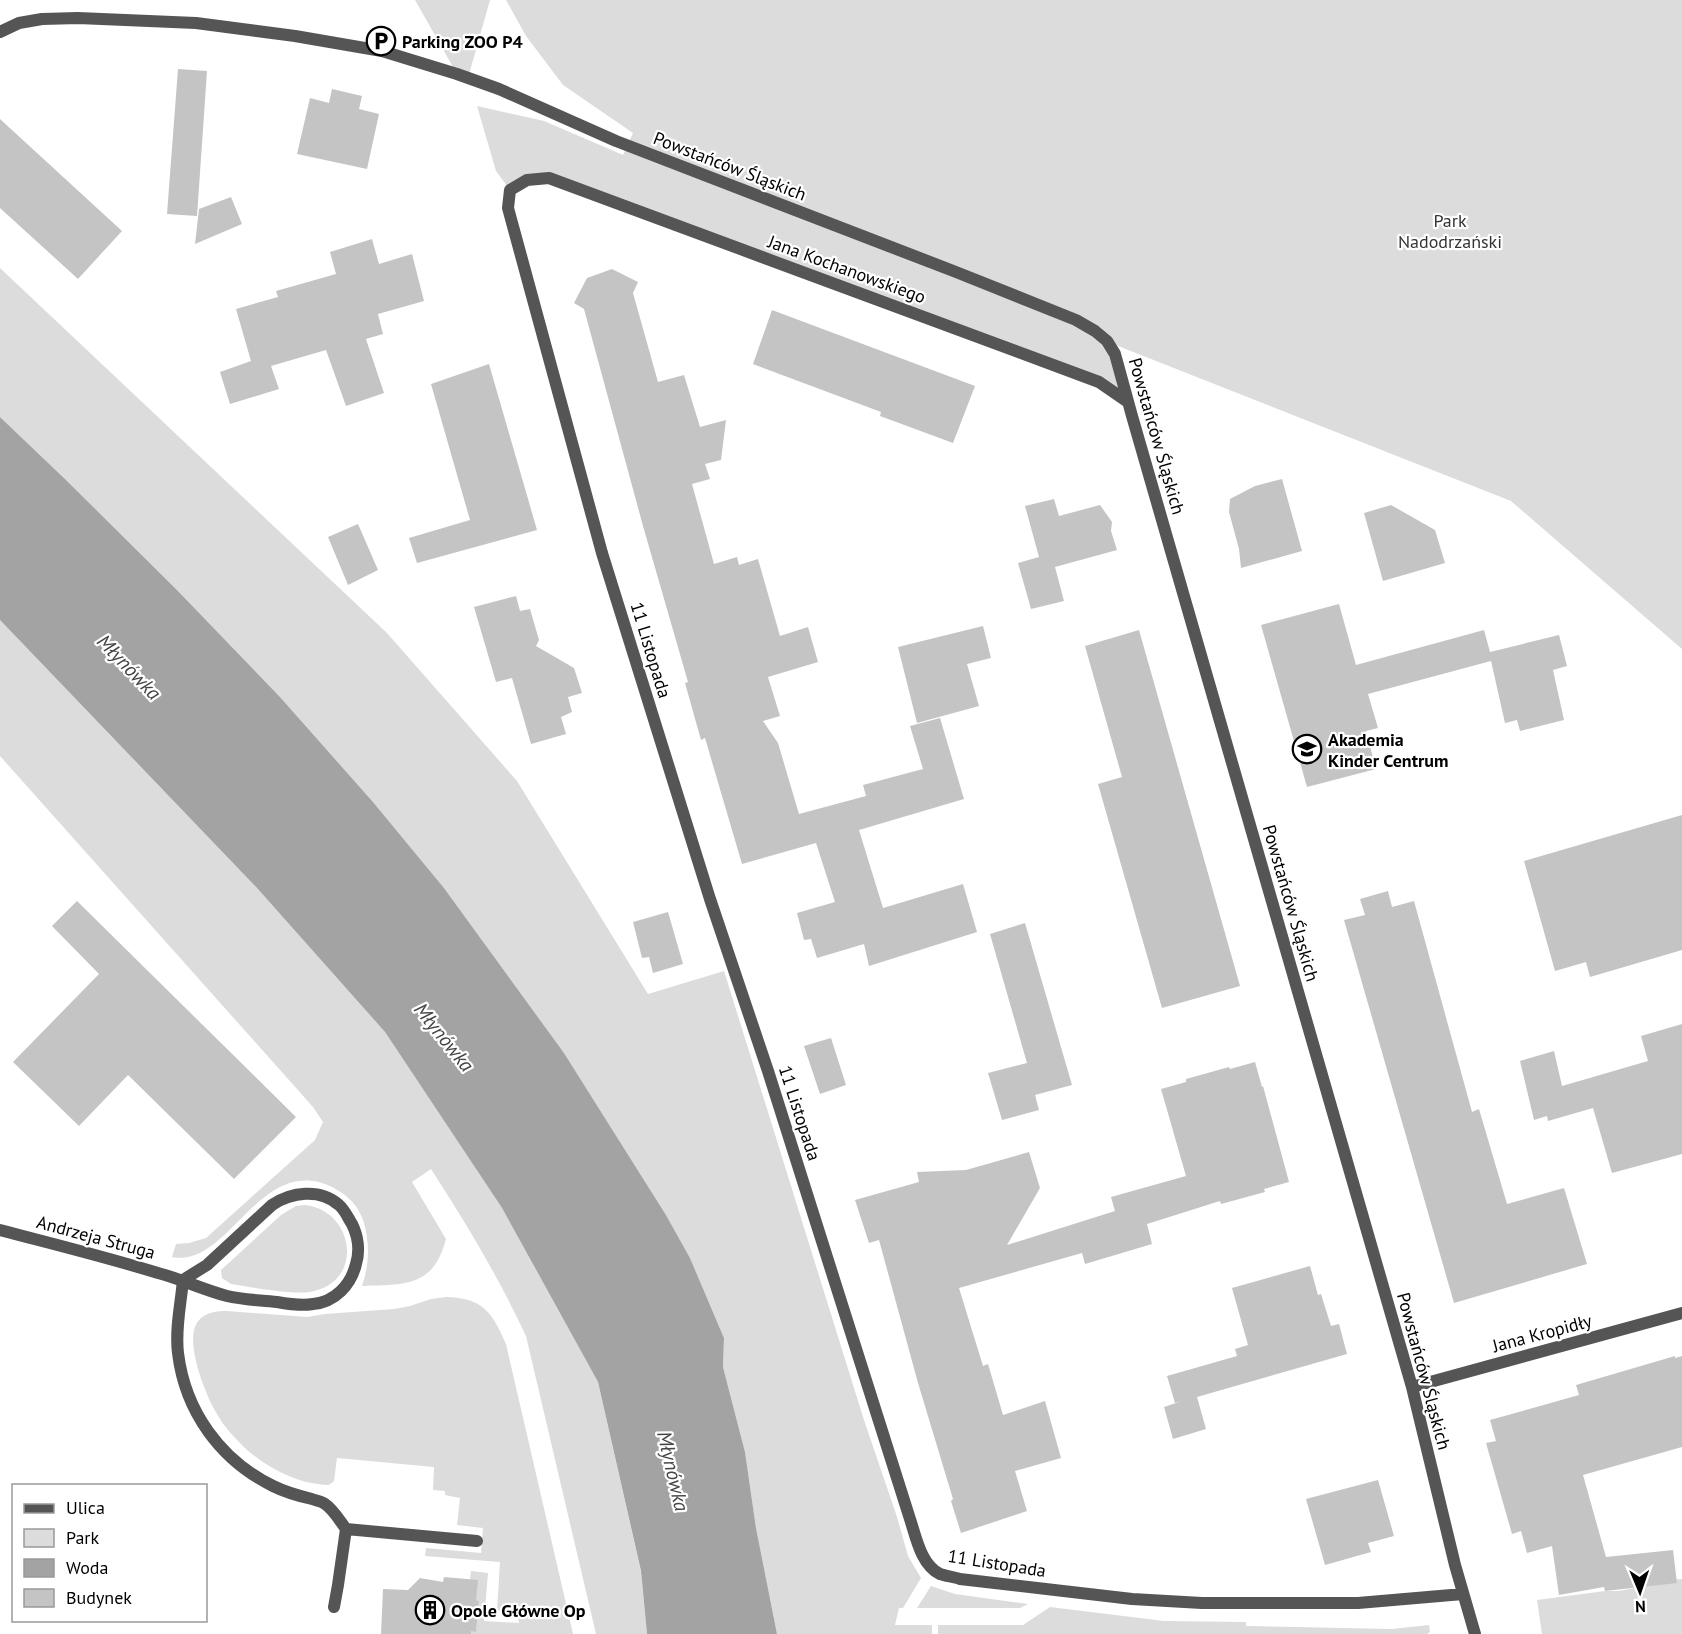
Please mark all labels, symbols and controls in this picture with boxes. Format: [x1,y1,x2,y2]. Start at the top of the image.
parking icon: Parking ZOO P4 [365,25,397,57]
place label: Parking ZOO P4 [402,30,523,53]
street label: Powstańców Śląskich [650,126,810,206]
park label: Park Nadodrzański [1398,209,1502,253]
street label: Jana Kochanowskiego [764,229,929,308]
street label: Powstańców Śląskich [1124,355,1190,517]
street label: 11 Listopada [626,599,676,701]
water label: Młynówka [91,629,167,706]
place label: Akademia Kinder Centrum [1328,728,1448,772]
school or university icon: Akademia Kinder Centrum [1291,733,1323,765]
street label: Powstańców Śląskich [1258,822,1324,984]
water label: Młynówka [408,997,480,1077]
street label: 11 Listopada [774,1062,826,1164]
street label: Andrzeja Struga [34,1210,158,1264]
street label: Powstańców Śląskich [1392,1290,1456,1452]
street label: Jana Kropidły [1489,1309,1595,1358]
water label: Młynówka [651,1428,695,1514]
legend [12,1484,207,1622]
text: Ulica [66,1496,105,1519]
text: Park [66,1526,99,1549]
street label: 11 Listopada [946,1544,1048,1582]
text: Woda [66,1556,108,1579]
north arrow [1610,1562,1670,1622]
text: Budynek [66,1586,132,1609]
building icon: Opole Główne Op [414,1594,446,1626]
text: N [1635,1597,1646,1617]
place label: Opole Główne Op [451,1599,586,1622]

